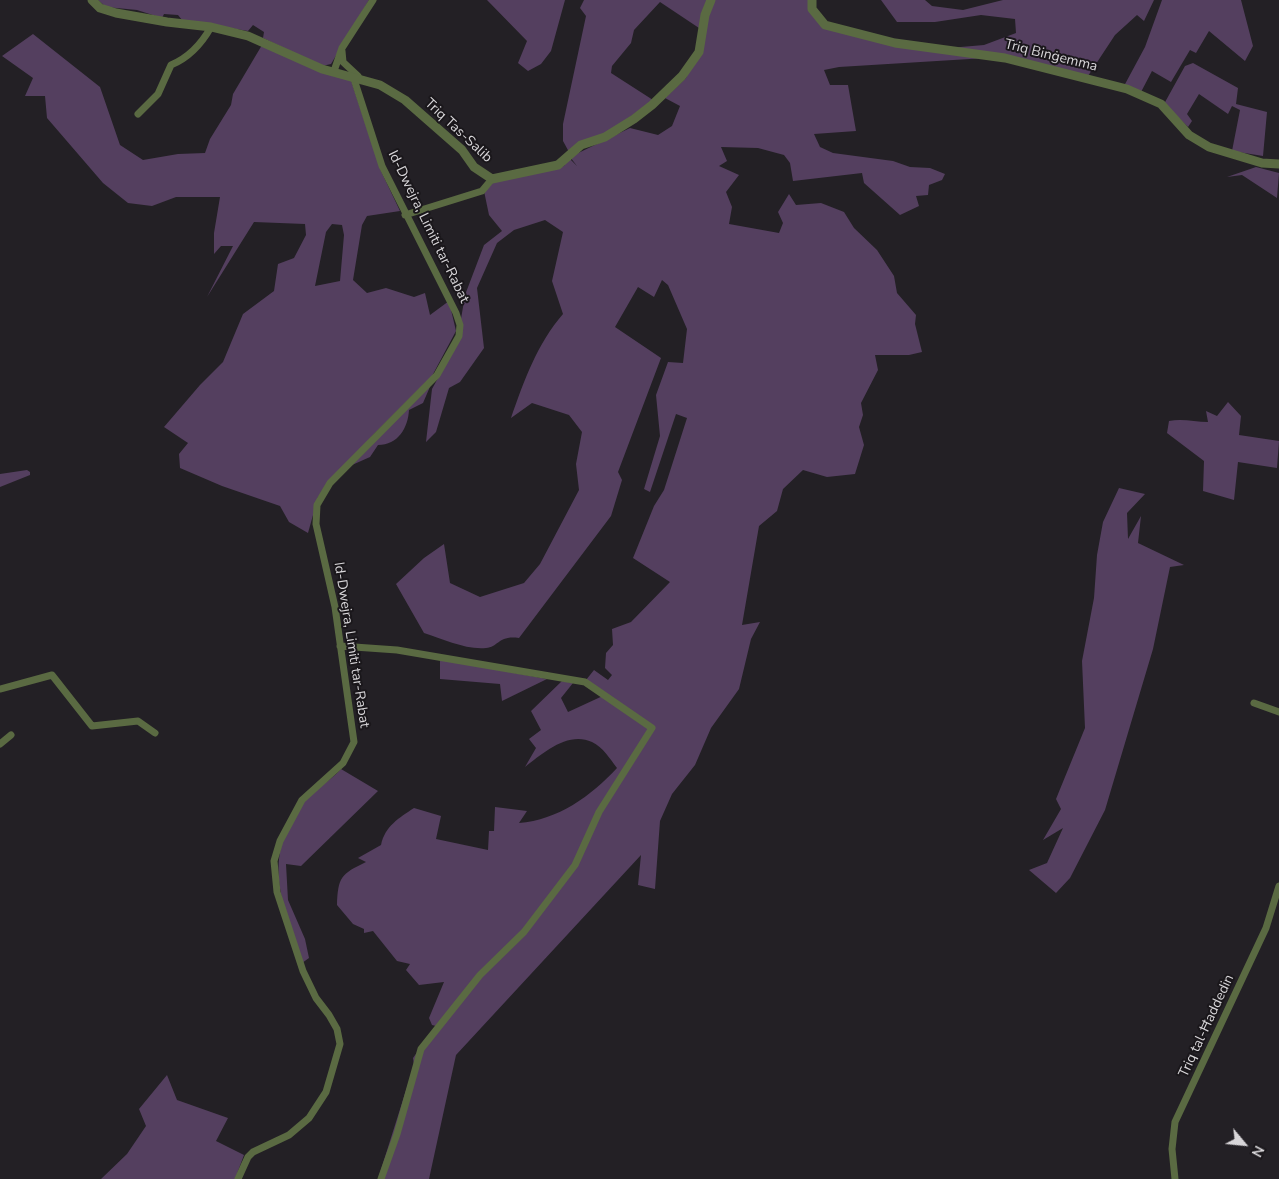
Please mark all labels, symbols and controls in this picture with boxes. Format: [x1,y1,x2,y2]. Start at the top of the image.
street label: Triq Binġemma [1003,36,1099,76]
street label: Triq Tas-Salib [421,95,495,167]
street label: Id-Dwejra, Limiti tar-Rabat [384,148,472,306]
street label: Id-Dwejra, Limiti tar-Rabat [330,561,372,729]
street label: Triq tal-Ħaddedin [1176,972,1238,1080]
north arrow [1219,1119,1269,1169]
text: N [1247,1142,1269,1160]

